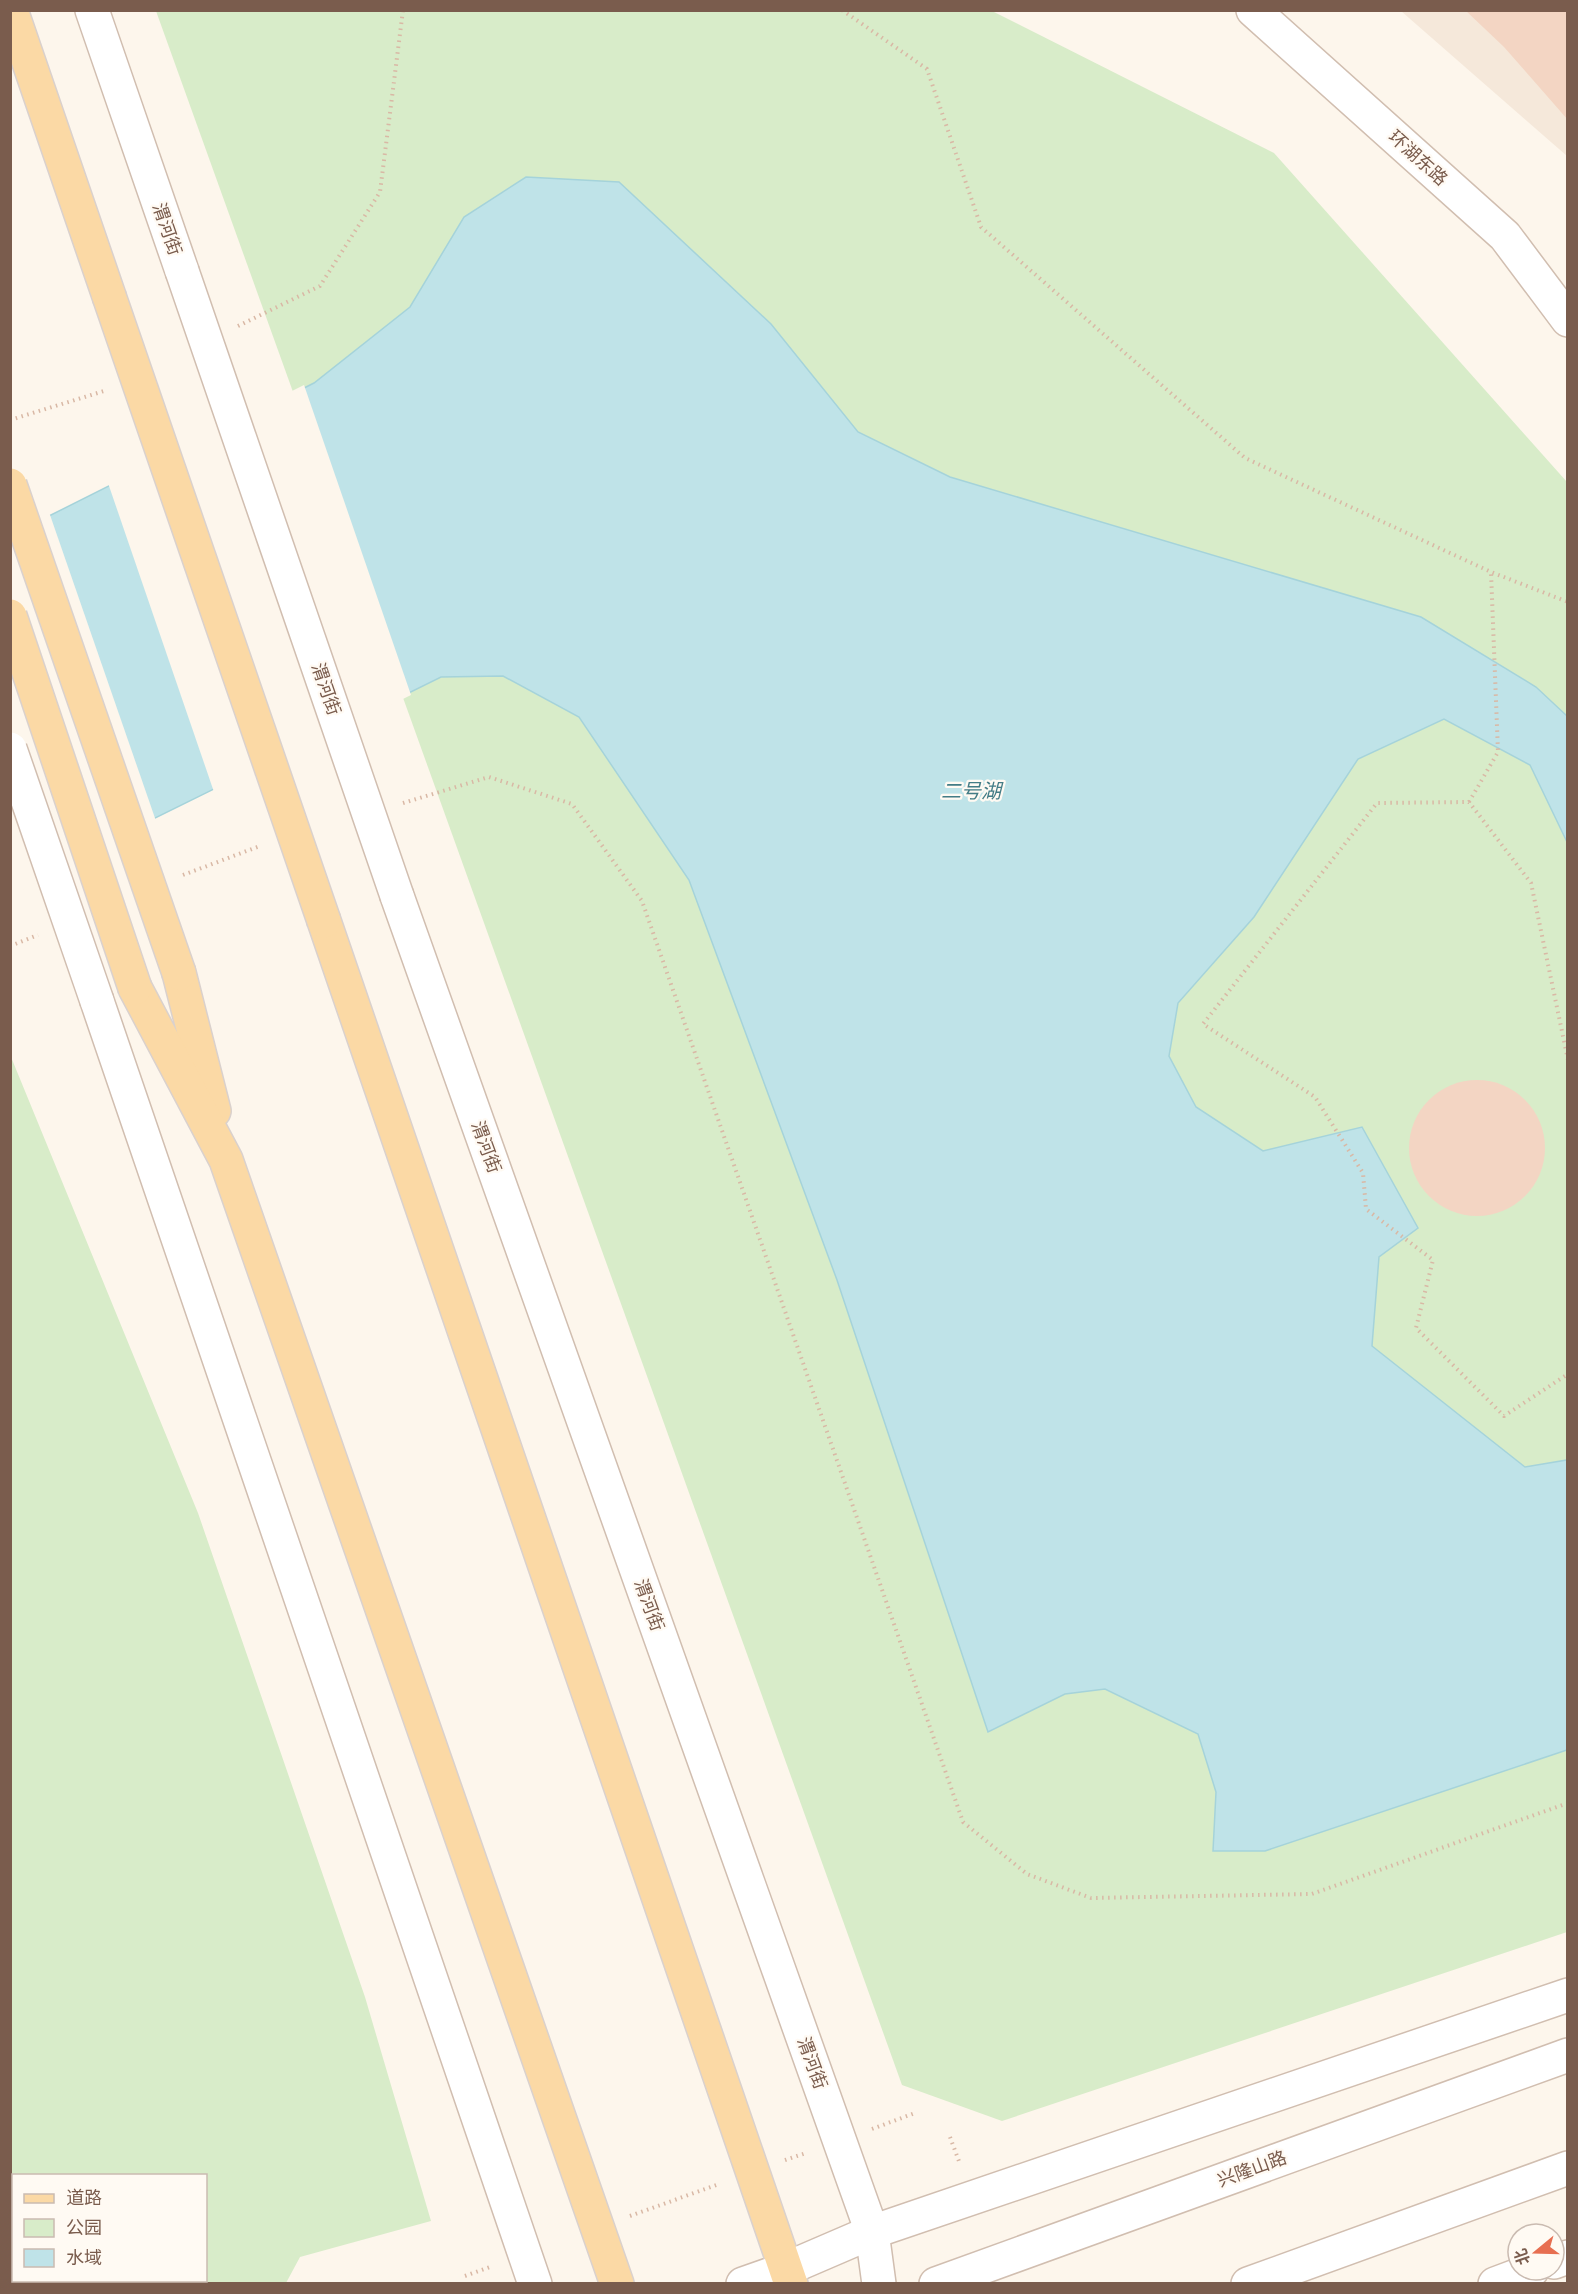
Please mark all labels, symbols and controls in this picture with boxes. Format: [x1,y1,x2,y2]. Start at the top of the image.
street label: 环湖东路 [1384,126,1452,190]
street label: 渭河街 [148,200,186,258]
street label: 渭河街 [307,660,345,718]
water label: 二号湖 [941,779,1004,803]
street label: 渭河街 [466,1118,506,1176]
street label: 渭河街 [629,1576,669,1634]
street label: 渭河街 [792,2034,832,2092]
street label: 兴隆山路 [1214,2146,1290,2192]
legend [12,2174,207,2282]
text: 道路 [66,2187,102,2209]
text: 公园 [66,2217,102,2239]
north arrow [1506,2222,1566,2282]
text: 北 [1511,2246,1534,2267]
text: 水域 [66,2247,102,2269]

